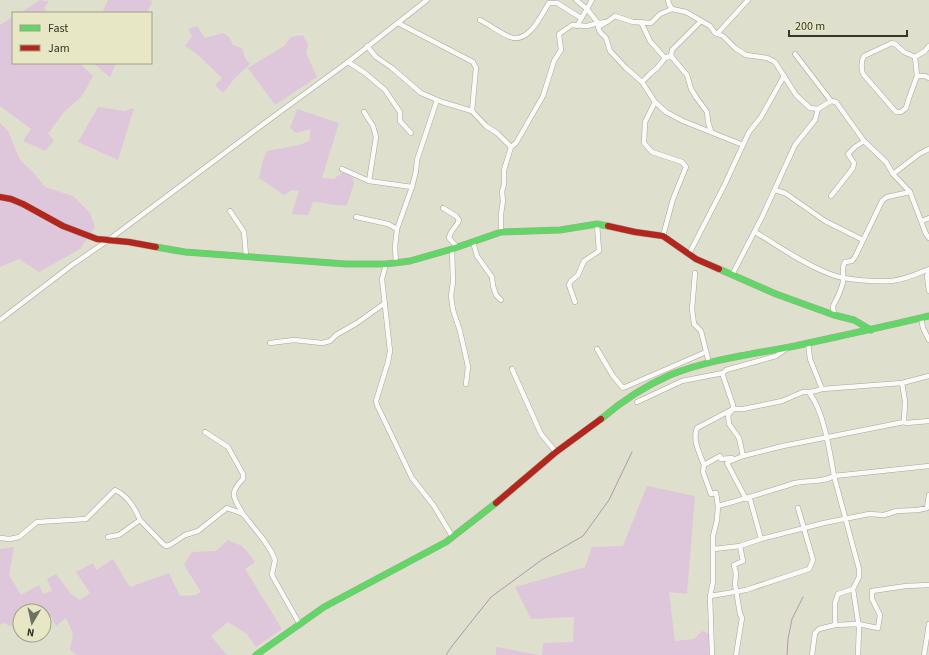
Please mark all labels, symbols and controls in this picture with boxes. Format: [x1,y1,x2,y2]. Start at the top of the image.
legend [12,12,152,64]
scale bar [789,12,907,38]
text: 200 m [795,18,825,35]
text: Fast [48,20,68,37]
text: Jam [48,40,70,57]
north arrow [12,603,52,643]
text: N [26,624,35,640]

